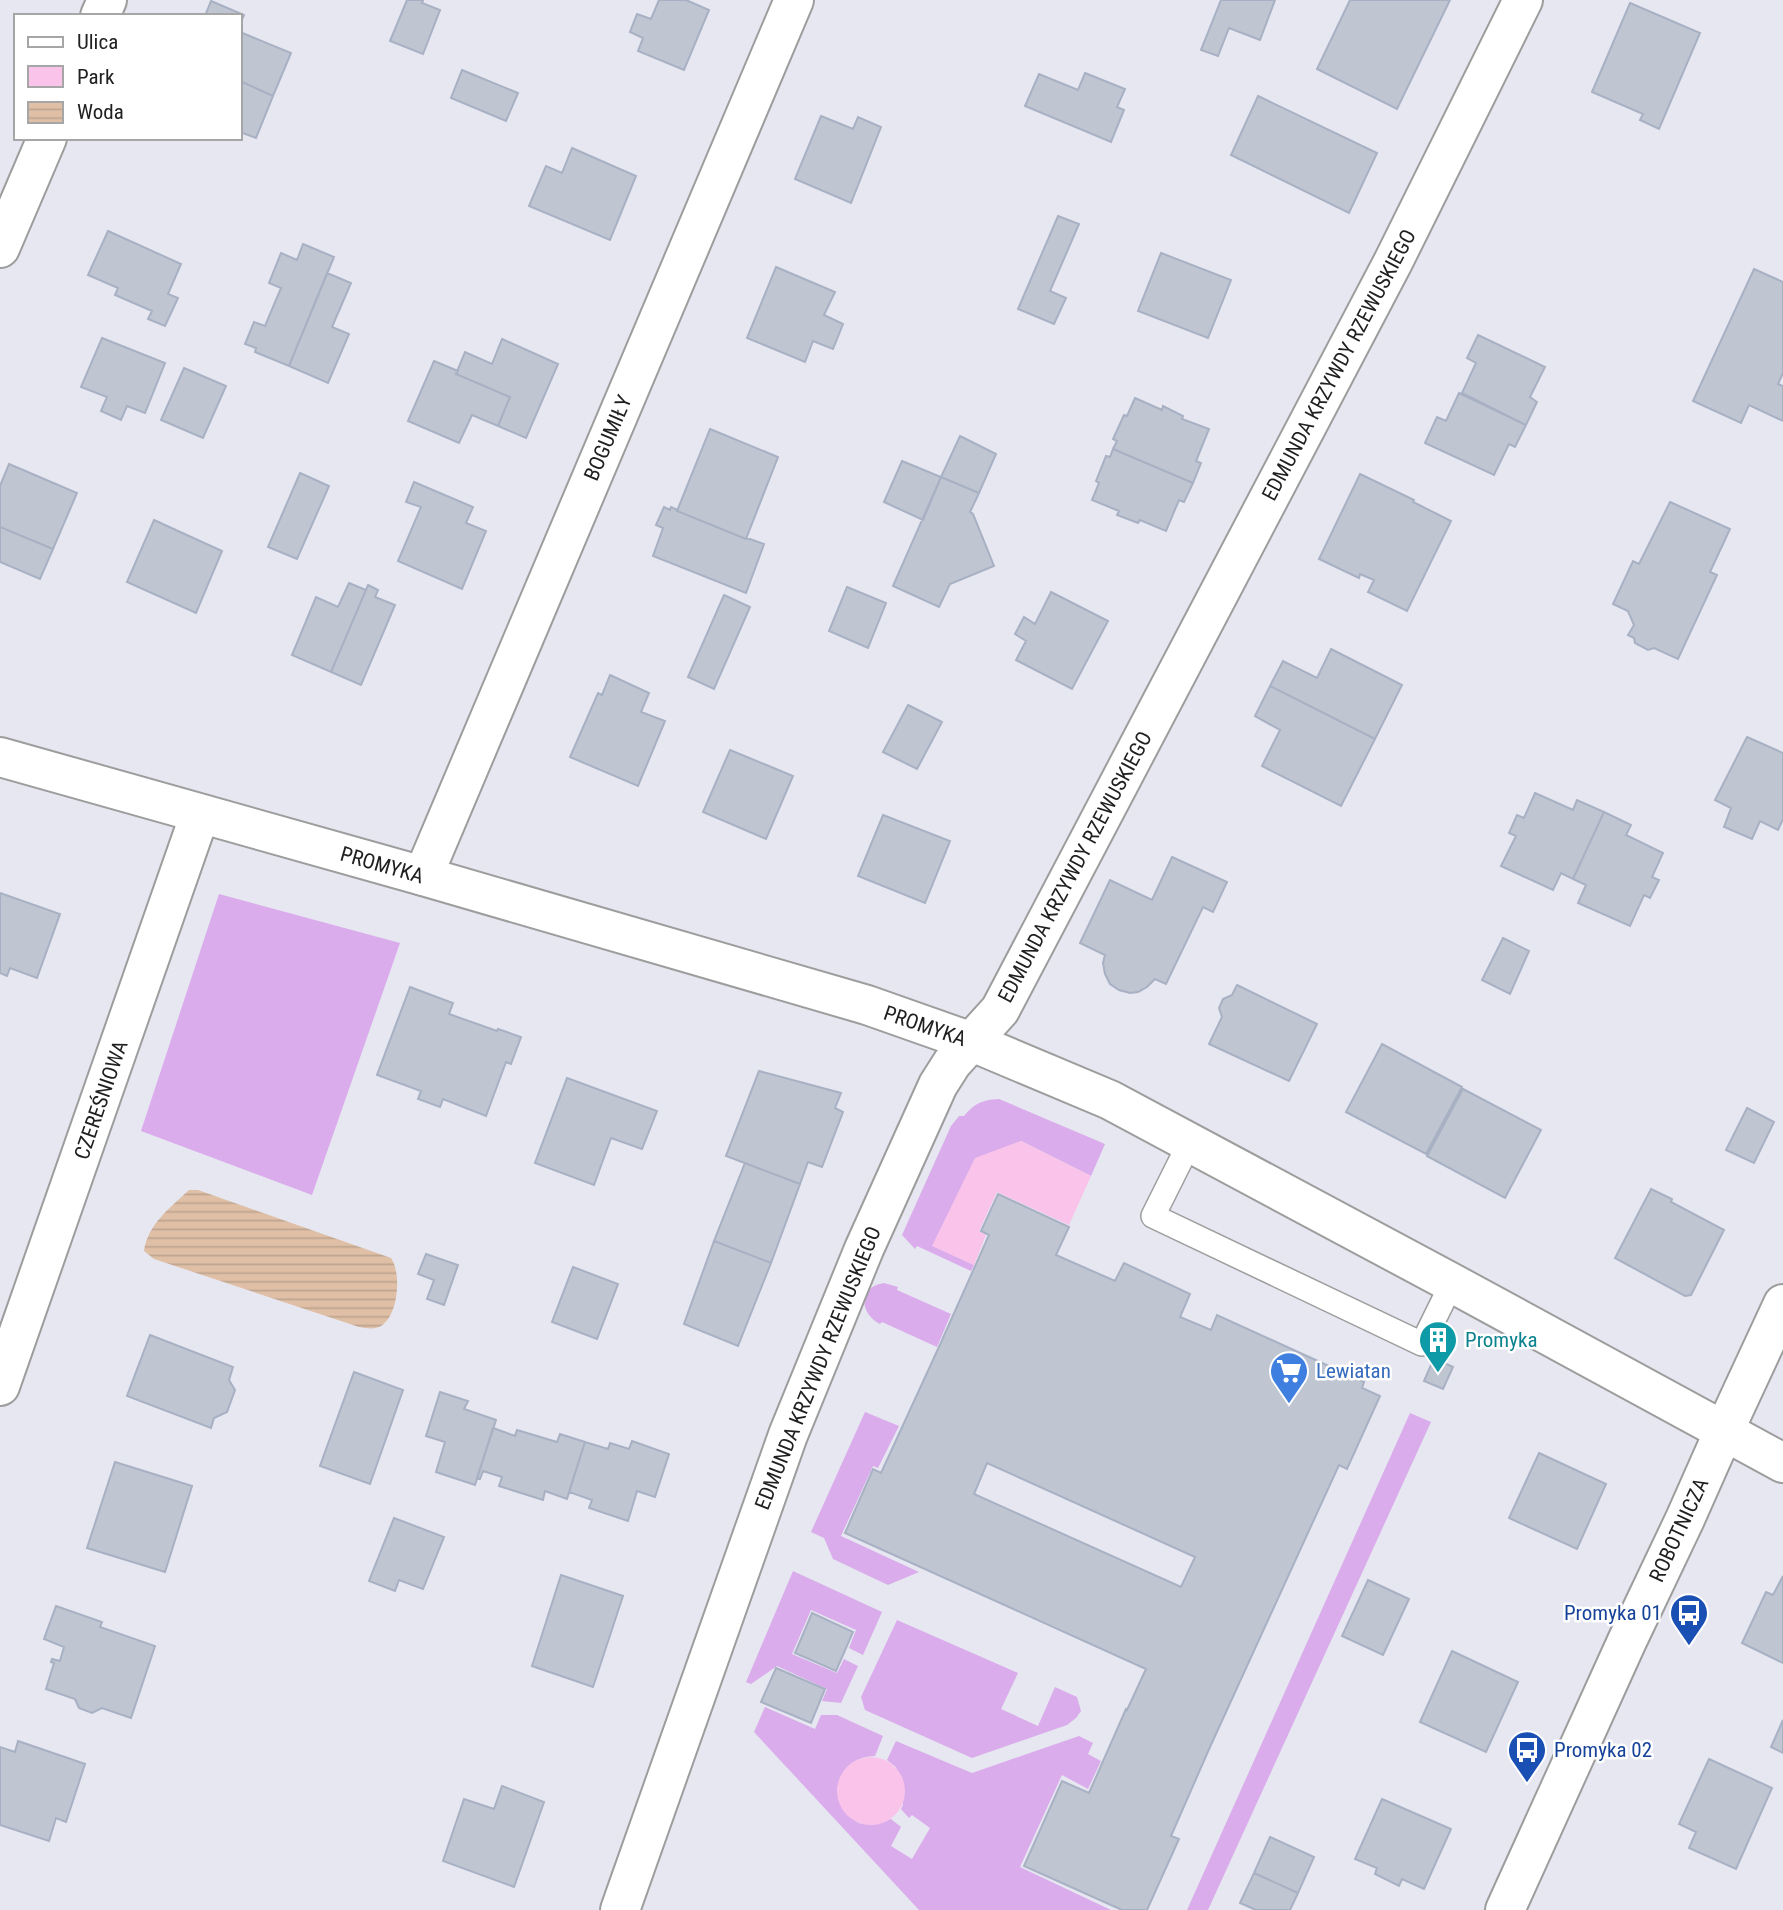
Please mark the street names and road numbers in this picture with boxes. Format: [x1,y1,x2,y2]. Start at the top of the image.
street label: EDMUNDA KRZYWDY RZEWUSKIEGO [1257,225,1421,505]
street label: BOGUMIŁY [579,392,637,484]
street label: EDMUNDA KRZYWDY RZEWUSKIEGO [993,727,1157,1007]
street label: PROMYKA [338,842,426,888]
street label: PROMYKA [881,1001,969,1051]
street label: CZEREŚNIOWA [69,1037,133,1163]
street label: EDMUNDA KRZYWDY RZEWUSKIEGO [750,1223,886,1513]
street label: ROBOTNICZA [1644,1474,1714,1586]

